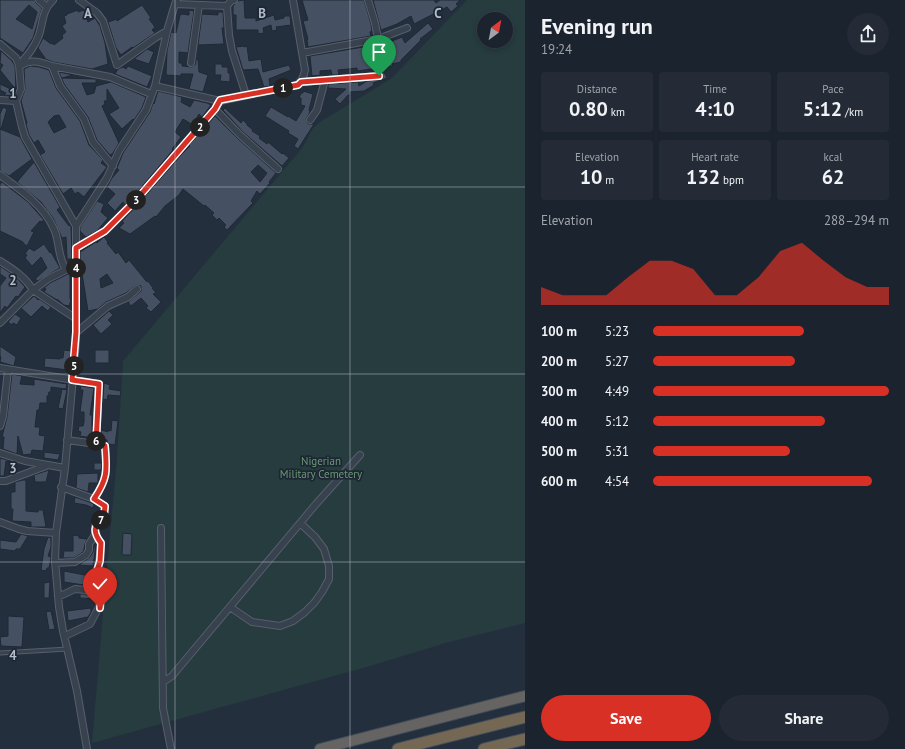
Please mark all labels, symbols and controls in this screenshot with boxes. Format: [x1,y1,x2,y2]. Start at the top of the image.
text: A [84,5,92,22]
text: B [258,5,266,22]
text: C [434,5,442,22]
north arrow [477,12,513,48]
map controls [477,12,513,48]
text: Evening run [541,12,653,40]
button: share [847,13,889,55]
pin [362,35,396,76]
icon: arrive [368,41,390,63]
text: 19:24 [541,41,572,58]
pin: 1 [273,78,293,98]
text: 1 [280,81,286,95]
text: Distance [577,82,617,96]
text: Time [703,82,727,96]
text: Pace [822,82,844,96]
text: 1 [9,85,17,102]
text: 0.80 [569,96,608,122]
text: 4:10 [695,96,735,122]
text: 5:12 [803,96,842,122]
text: km [608,105,625,119]
text: /km [842,105,863,119]
pin: 2 [190,117,210,137]
text: 2 [197,120,203,134]
text: Elevation [575,150,619,164]
text: Heart rate [691,150,739,164]
text: kcal [824,150,842,164]
text: 10 [580,164,602,190]
text: 132 [686,164,720,190]
text: 62 [822,164,844,190]
text: m [602,173,614,187]
text: bpm [720,173,744,187]
pin: 3 [126,190,146,210]
text: 3 [133,193,139,207]
text: Elevation [541,212,593,229]
text: 288–294 m [824,212,889,229]
pin: 4 [66,258,86,278]
text: 4 [73,261,79,275]
text: 2 [9,272,17,289]
text: 100 m [541,323,577,340]
text: 5:23 [605,323,629,340]
text: 200 m [541,353,577,370]
text: 5:27 [605,353,629,370]
pin: 5 [64,356,84,376]
text: 5 [71,359,77,373]
text: 300 m [541,383,577,400]
text: 4:49 [605,383,629,400]
text: 400 m [541,413,577,430]
text: 5:12 [605,413,629,430]
pin: 6 [86,431,106,451]
text: 6 [93,434,99,448]
text: 500 m [541,443,577,460]
text: 5:31 [605,443,629,460]
park label: Nigerian Military Cemetery [280,454,363,481]
text: 3 [9,460,17,477]
text: 600 m [541,473,577,490]
text: 4:54 [605,473,629,490]
pin: 7 [91,510,111,530]
text: 7 [98,513,104,527]
pin [83,567,117,608]
icon: check [89,573,111,595]
text: 4 [9,647,17,664]
button: Save [541,695,711,741]
button: Share [719,695,889,741]

